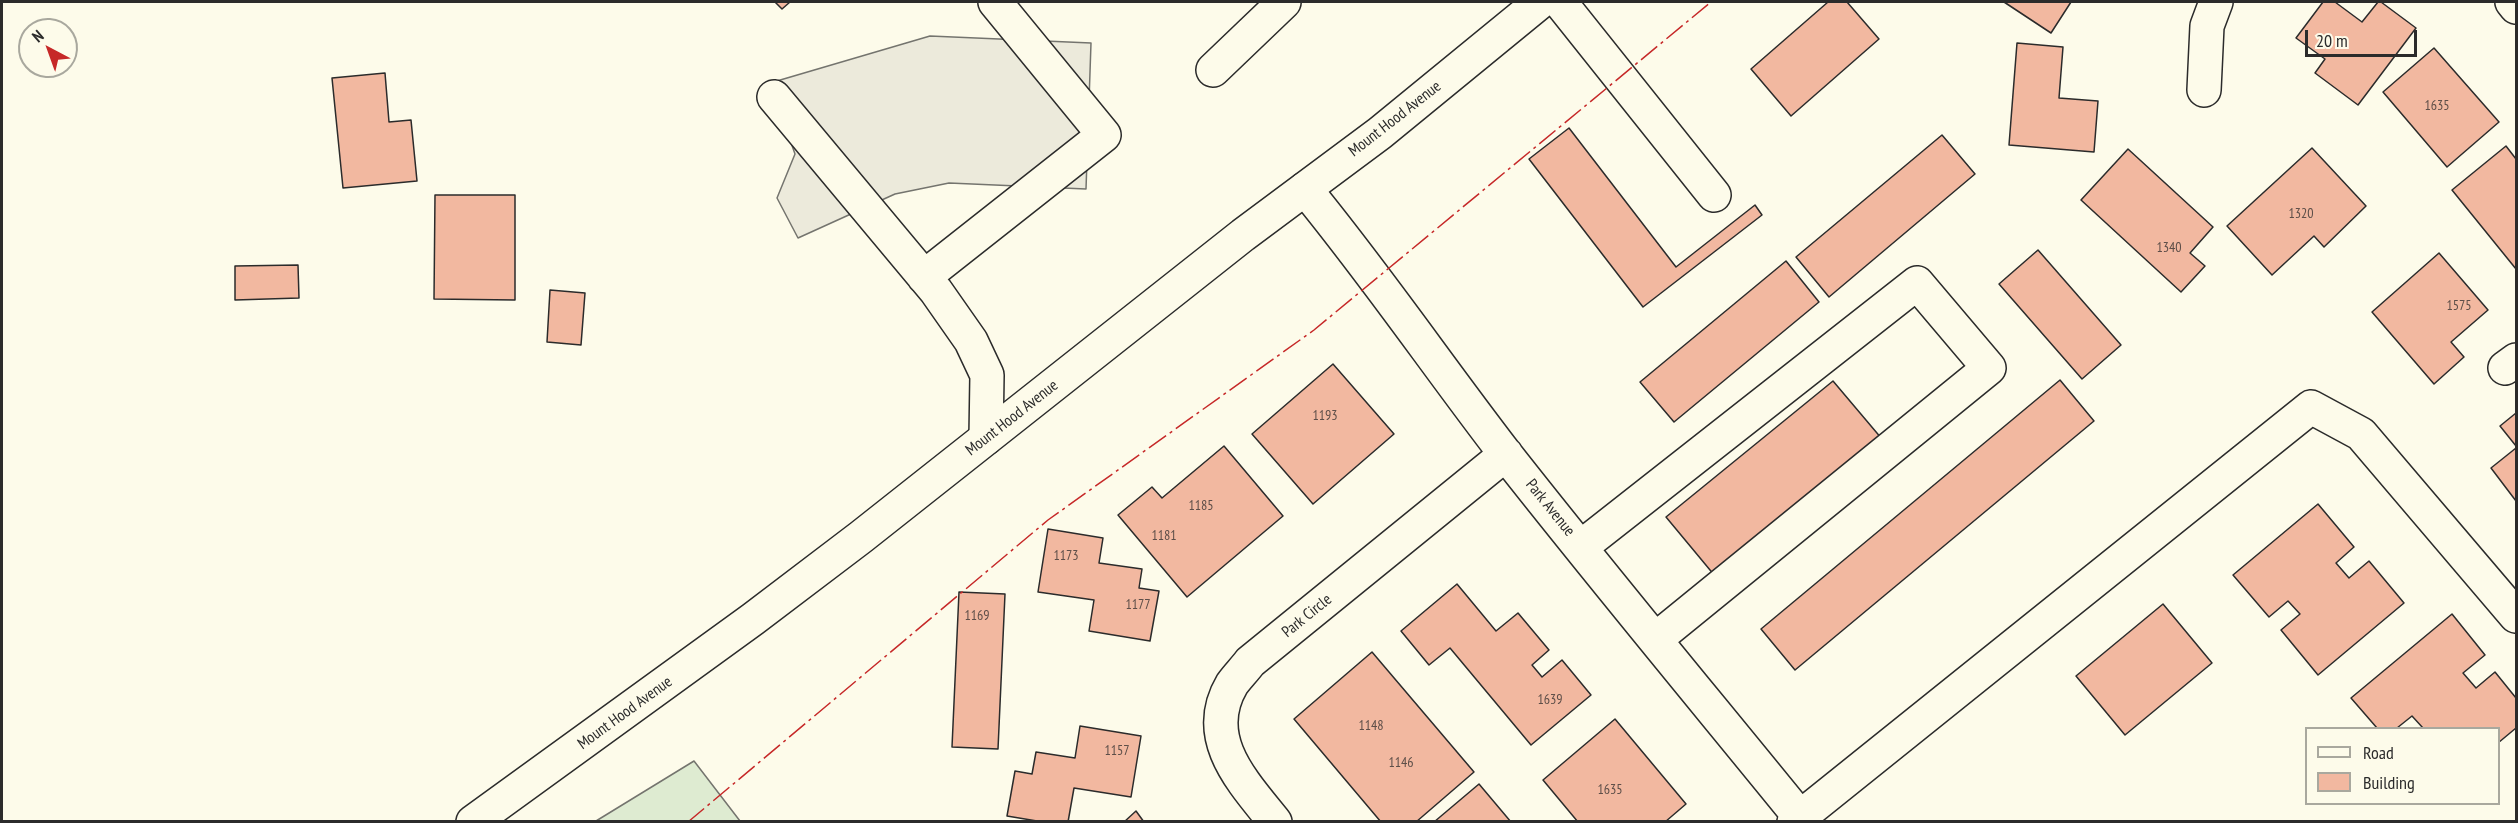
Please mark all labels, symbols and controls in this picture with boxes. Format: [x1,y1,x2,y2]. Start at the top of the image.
north arrow [18,18,78,78]
scale bar [2308,18,2420,56]
text: N [28,26,47,46]
text: 20 m [2316,29,2348,52]
street label: Mount Hood Avenue [1345,77,1445,161]
house number: 1635 [2424,98,2450,114]
house number: 1320 [2288,206,2314,222]
house number: 1340 [2156,240,2182,256]
house number: 1575 [2446,298,2472,314]
street label: Mount Hood Avenue [962,376,1062,460]
house number: 1193 [1312,408,1338,424]
street label: Park Avenue [1521,476,1579,540]
house number: 1185 [1188,498,1214,514]
house number: 1181 [1151,528,1177,544]
house number: 1173 [1053,548,1079,564]
street label: Park Circle [1278,590,1336,642]
house number: 1177 [1125,597,1151,613]
house number: 1169 [964,608,990,624]
street label: Mount Hood Avenue [574,672,676,754]
house number: 1639 [1537,692,1563,708]
house number: 1148 [1358,718,1384,734]
legend [2305,727,2500,805]
text: Road [2363,741,2394,764]
house number: 1157 [1104,743,1130,759]
house number: 1146 [1388,755,1414,771]
text: Building [2363,771,2415,794]
house number: 1635 [1597,782,1623,798]

